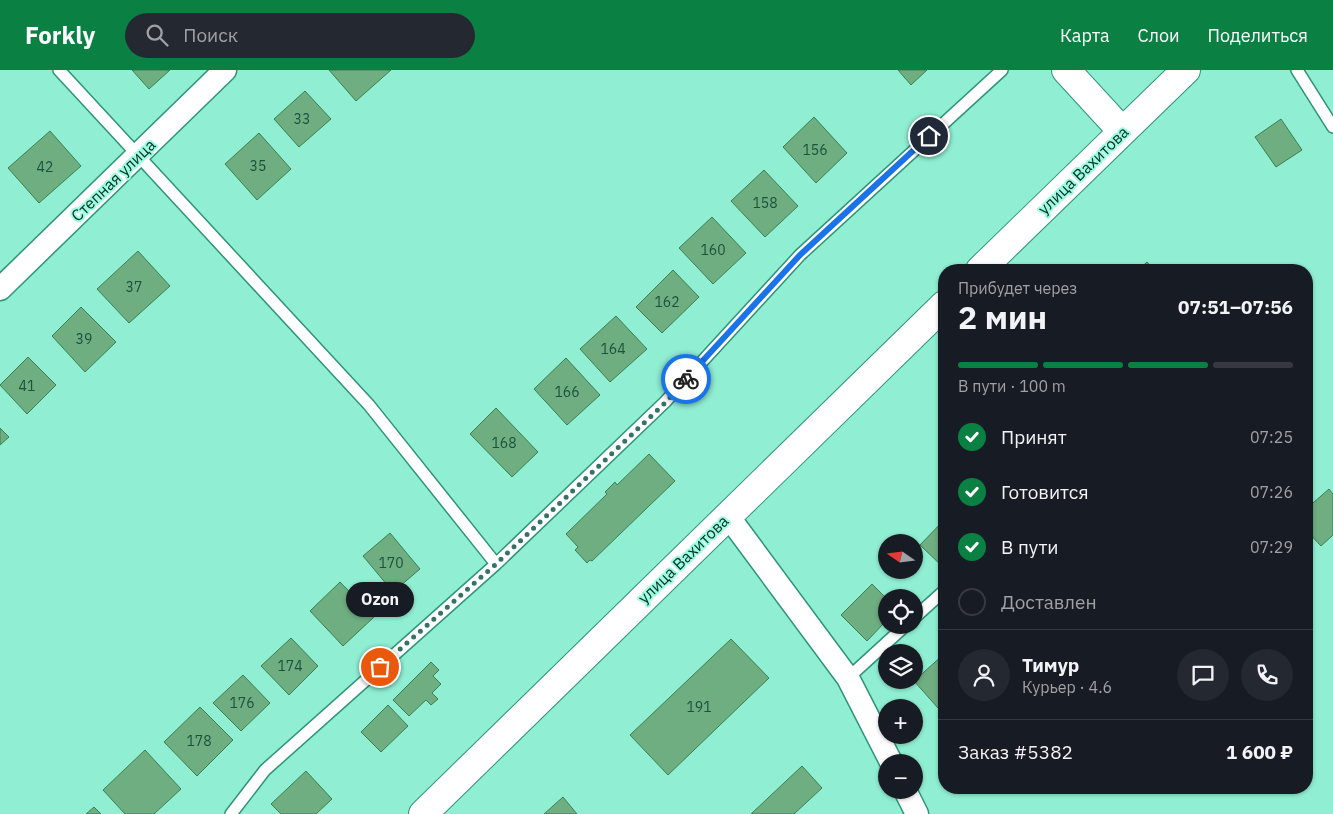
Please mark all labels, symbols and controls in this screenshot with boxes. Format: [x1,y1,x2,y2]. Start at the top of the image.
search box [125,13,475,58]
text: Forkly [25,19,95,51]
icon: search [143,21,171,49]
text: Поиск [183,23,238,47]
text: Карта [1060,24,1110,47]
text: Слои [1138,24,1180,47]
text: Поделиться [1208,24,1308,47]
house number: 33 [294,110,310,128]
pin [908,115,950,157]
street label: улица Вахитова [1033,121,1133,218]
icon: home [915,122,943,150]
street label: Степная улица [67,134,160,225]
house number: 156 [802,141,828,159]
house number: 35 [250,157,266,175]
house number: 42 [37,158,53,176]
house number: 158 [752,194,778,212]
house number: 160 [700,241,726,259]
house number: 37 [126,278,142,296]
text: Прибудет через [958,278,1077,298]
house number: 162 [654,293,680,311]
text: 07:51–07:56 [1178,295,1293,319]
text: 2 мин [958,296,1047,338]
house number: 39 [76,330,92,348]
house number: 164 [600,340,626,358]
courier [661,354,711,404]
icon: bike [672,365,700,393]
text: В пути · 100 m [958,376,1066,396]
house number: 41 [19,377,35,395]
house number: 166 [554,383,580,401]
icon: check [958,423,986,451]
text: Принят [1001,425,1067,449]
text: 07:25 [1250,427,1293,447]
house number: 168 [491,434,517,452]
icon: check [958,478,986,506]
text: Готовится [1001,480,1089,504]
text: 07:26 [1250,482,1293,502]
street label: улица Вахитова [633,510,733,607]
icon: check [958,533,986,561]
north arrow [878,534,922,579]
map controls [878,534,923,799]
text: В пути [1001,535,1059,559]
text: 07:29 [1250,537,1293,557]
house number: 170 [378,554,404,572]
callout: Ozon [346,582,414,617]
text: Ozon [361,589,399,609]
button: locate [878,589,923,634]
text: Доставлен [1001,590,1097,614]
button: layers [878,644,923,689]
pin [359,646,401,688]
button: person [958,649,1010,701]
button: chat [1177,649,1229,701]
button: phone [1241,649,1293,701]
icon: bag [366,653,394,681]
text: Тимур [1022,653,1079,677]
house number: 174 [277,657,303,675]
text: Курьер · 4.6 [1022,677,1112,697]
house number: 176 [229,694,255,712]
house number: 191 [686,698,712,716]
button: + [878,699,923,744]
house number: 178 [186,732,212,750]
text: Заказ #5382 [958,740,1073,764]
text: 1 600 ₽ [1226,740,1293,764]
button: − [878,754,923,799]

